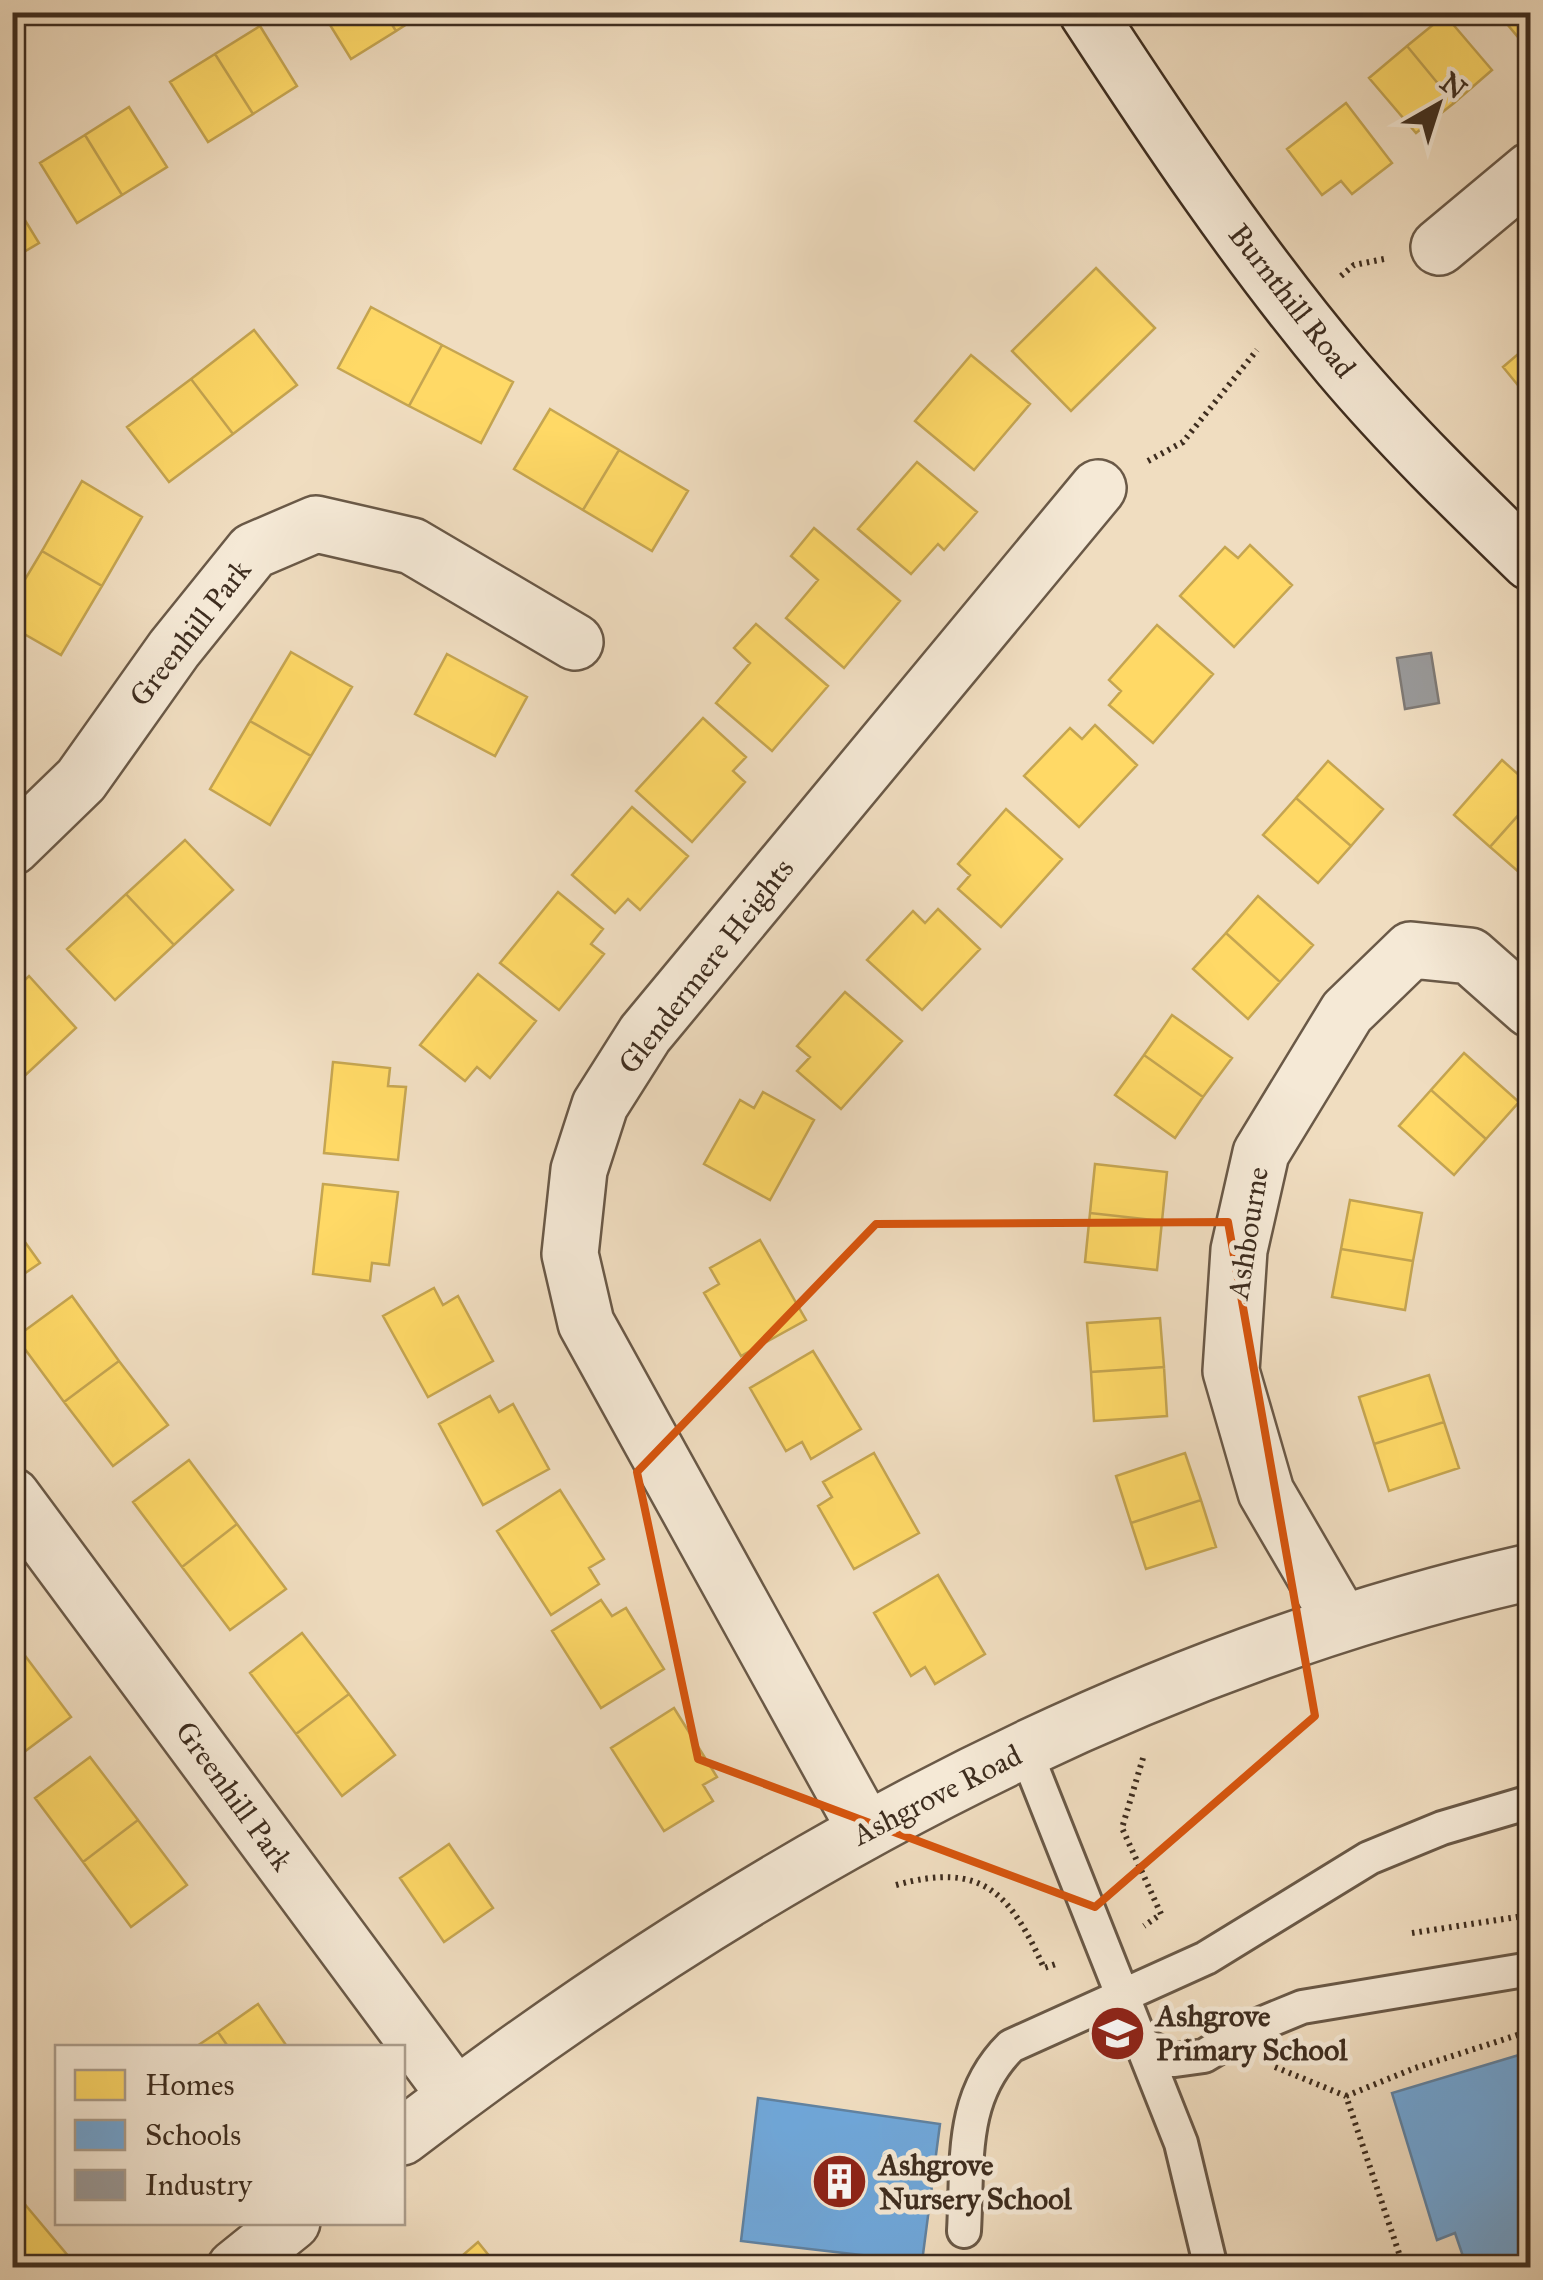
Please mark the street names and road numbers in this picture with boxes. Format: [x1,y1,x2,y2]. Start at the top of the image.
street label: Burnthill Road [1221,217,1363,385]
street label: Greenhill Park [122,553,258,713]
street label: Glendermere Heights [611,851,801,1081]
street label: Ashbourne [1219,1164,1276,1304]
street label: Greenhill Park [168,1714,300,1878]
street label: Ashgrove Road [845,1737,1028,1854]

